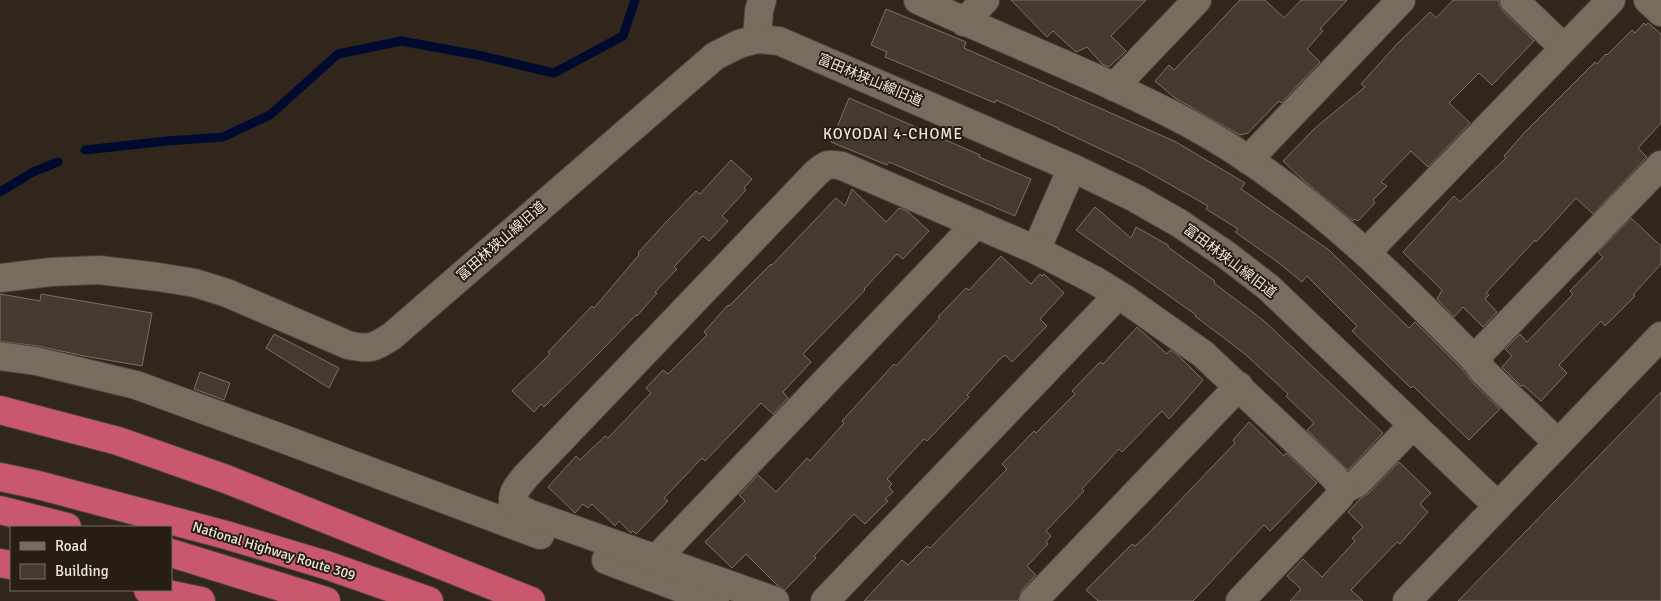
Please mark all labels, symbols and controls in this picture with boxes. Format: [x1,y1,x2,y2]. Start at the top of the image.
street label: 富田林狭山線旧道 [815,50,925,110]
district label: KOYODAI 4-CHOME [823,125,963,143]
street label: 富田林狭山線旧道 [453,198,549,284]
street label: 富田林狭山線旧道 [1180,221,1280,301]
street label: National Highway Route 309 [190,518,358,584]
legend [10,526,172,591]
text: Road [55,537,87,555]
text: Building [55,562,109,580]

